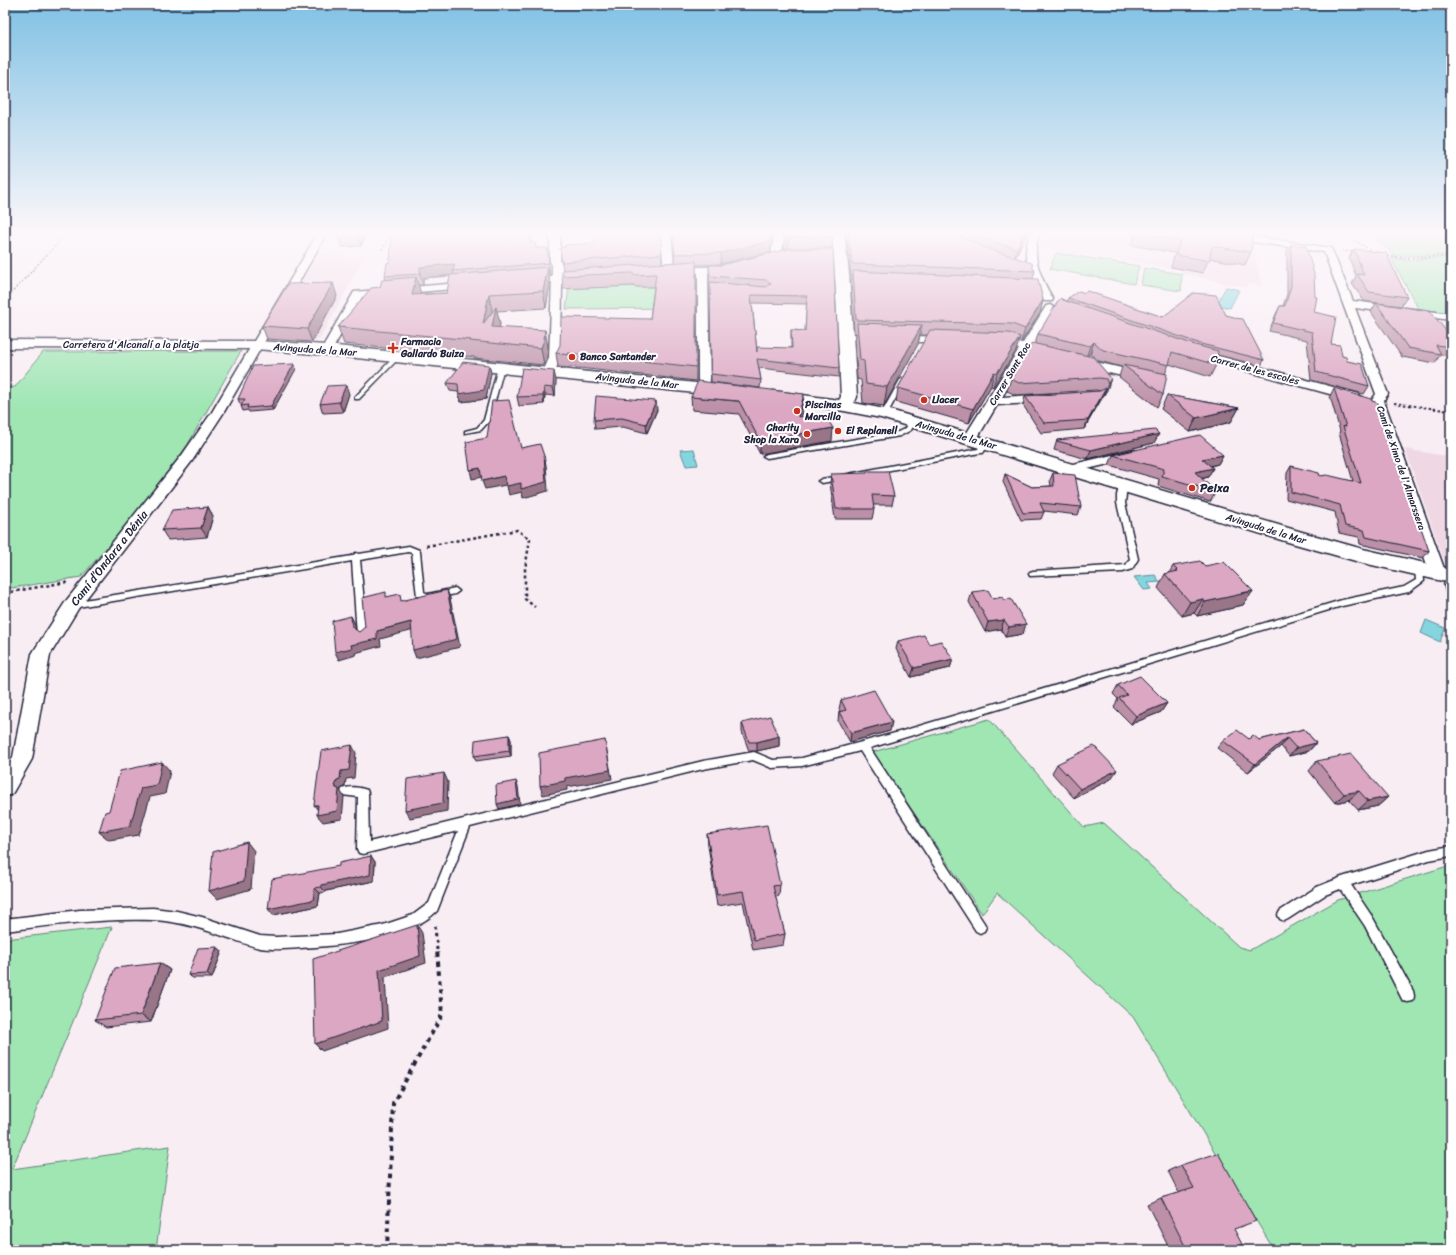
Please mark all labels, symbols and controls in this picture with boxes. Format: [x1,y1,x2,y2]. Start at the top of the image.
place label: Farmacia Gallardo Buiza [400,333,465,363]
street label: Carretera d'Alcanalí a la platja [63,336,199,354]
street label: Avinguda de la Mar [272,338,358,362]
street label: Carrer Sant Roc [984,339,1036,409]
marker: Farmacia Gallardo Buiza [388,343,398,353]
place label: Banco Santander [580,348,656,366]
street label: Carrer de les escoles [1209,350,1302,391]
marker: Banco Santander [567,352,577,362]
street label: Avinguda de la Mar [594,368,680,394]
place label: Llacer [932,391,960,409]
marker: Llacer [919,395,929,405]
place label: Piscinas Marcilla [804,396,842,426]
street label: Camí de Ximo de l'Almarssera [1371,403,1431,533]
marker: Piscinas Marcilla [792,406,802,416]
street label: Avinguda de la Mar [912,415,999,455]
place label: Charity Shop la Xara [743,419,800,449]
place label: El Replanell [846,422,898,440]
marker: El Replanell [833,426,843,436]
marker: Charity Shop la Xara [802,429,812,439]
place label: Peixa [1200,477,1230,499]
marker: Peixa [1187,483,1197,493]
street label: Camí d’Ondara a Dénia [64,504,154,611]
street label: Avinguda de la Mar [1223,508,1309,550]

